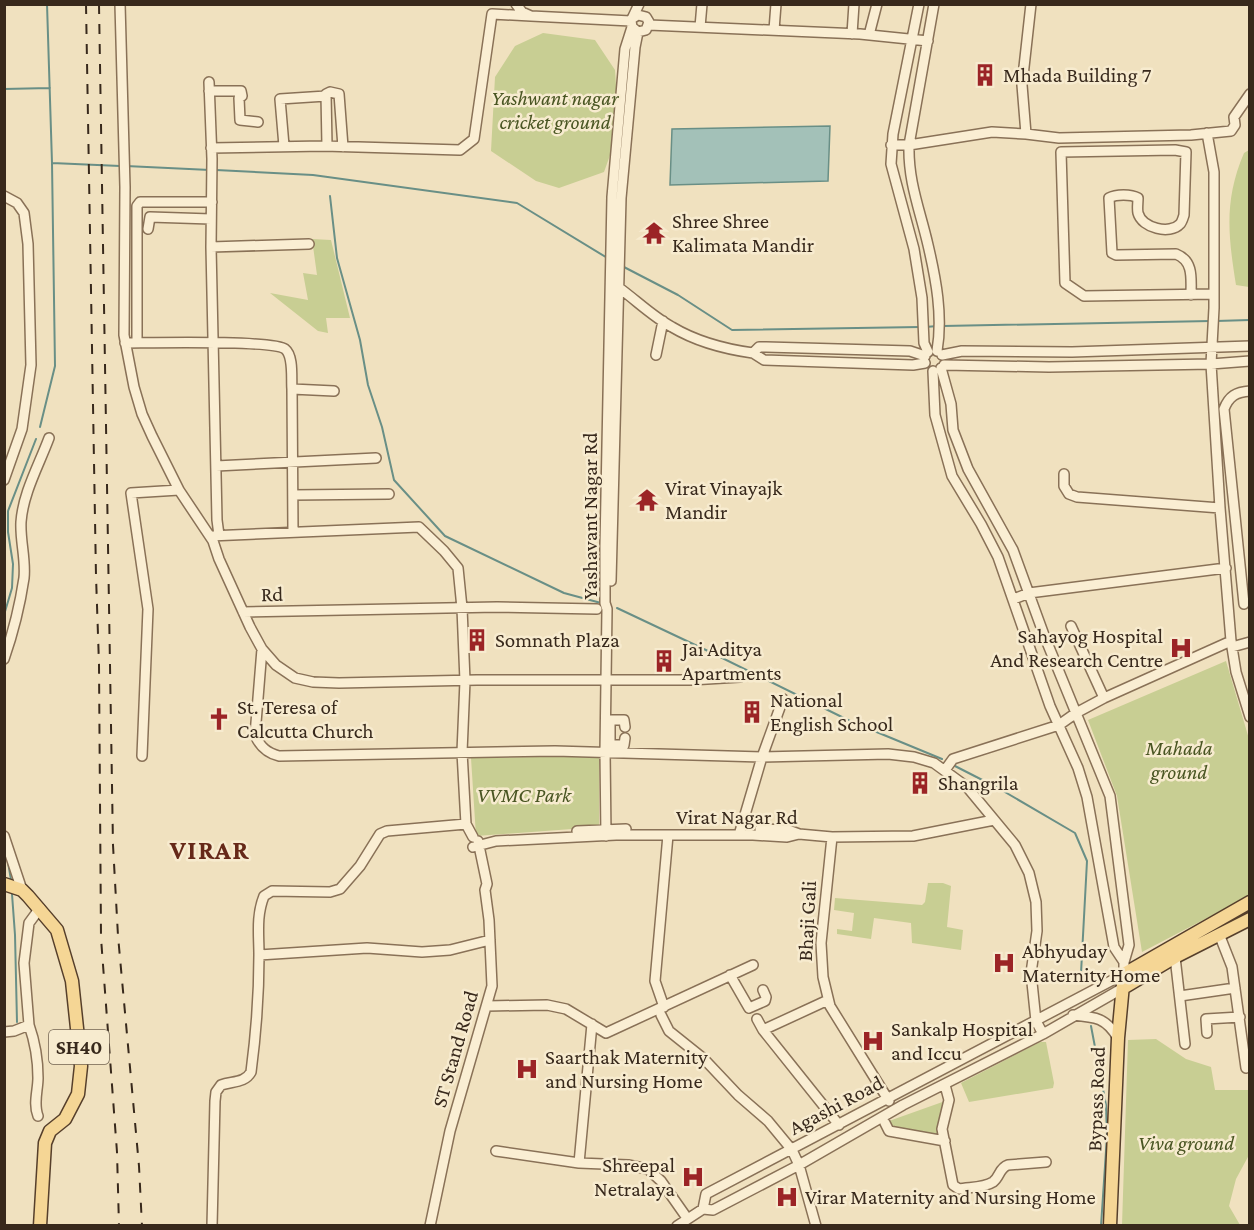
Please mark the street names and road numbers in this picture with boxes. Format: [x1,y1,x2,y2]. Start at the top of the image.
street label: Yashavant Nagar Rd [578,432,602,600]
street label: Rd [261,582,283,606]
street label: Virat Nagar Rd [676,805,798,829]
street label: Bhaji Gali [793,879,821,962]
street label: ST Stand Road [427,988,483,1110]
road number: SH40 [49,1030,109,1064]
street label: Bypass Road [1082,1046,1110,1152]
street label: Agashi Road [785,1070,887,1140]

